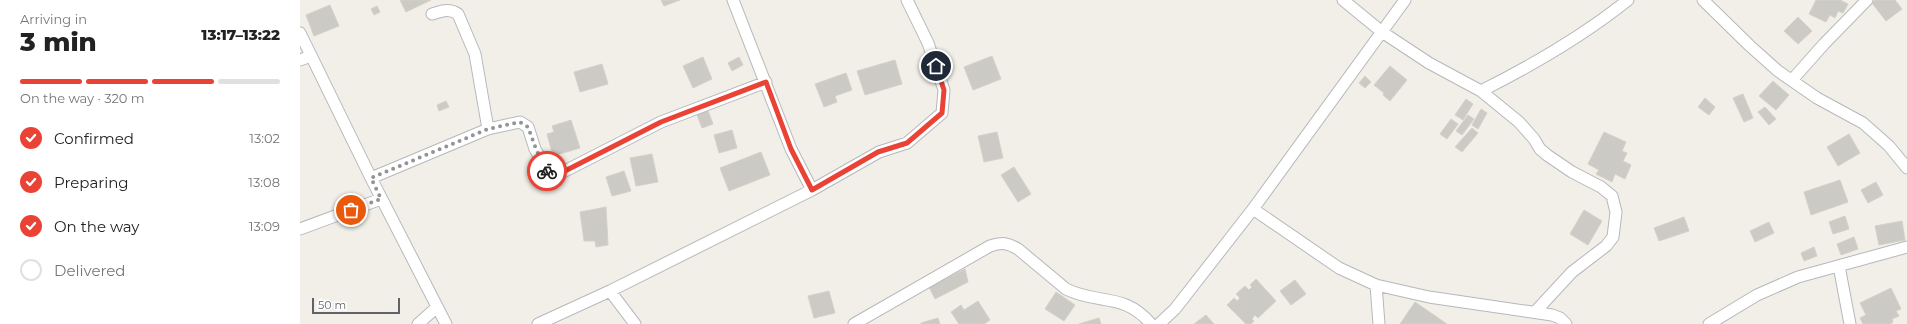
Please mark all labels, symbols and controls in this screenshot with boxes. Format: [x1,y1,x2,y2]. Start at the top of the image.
text: Arriving in [20,11,87,27]
text: 13:17–13:22 [201,25,280,44]
text: 3 min [20,26,97,58]
pin [919,49,953,83]
icon: home [925,55,947,77]
text: On the way · 320 m [20,90,145,106]
icon: check [20,127,42,149]
text: Confirmed [54,129,134,148]
text: 13:02 [249,130,280,146]
courier [527,151,567,191]
icon: bike [536,160,558,182]
icon: check [20,171,42,193]
text: Preparing [54,173,129,192]
text: 13:08 [248,174,280,190]
pin [334,193,368,227]
icon: bag [340,199,362,221]
icon: check [20,215,42,237]
text: On the way [54,217,139,236]
text: 13:09 [249,218,280,234]
text: Delivered [54,261,126,280]
scale bar [312,296,400,315]
text: 50 m [318,298,346,312]

